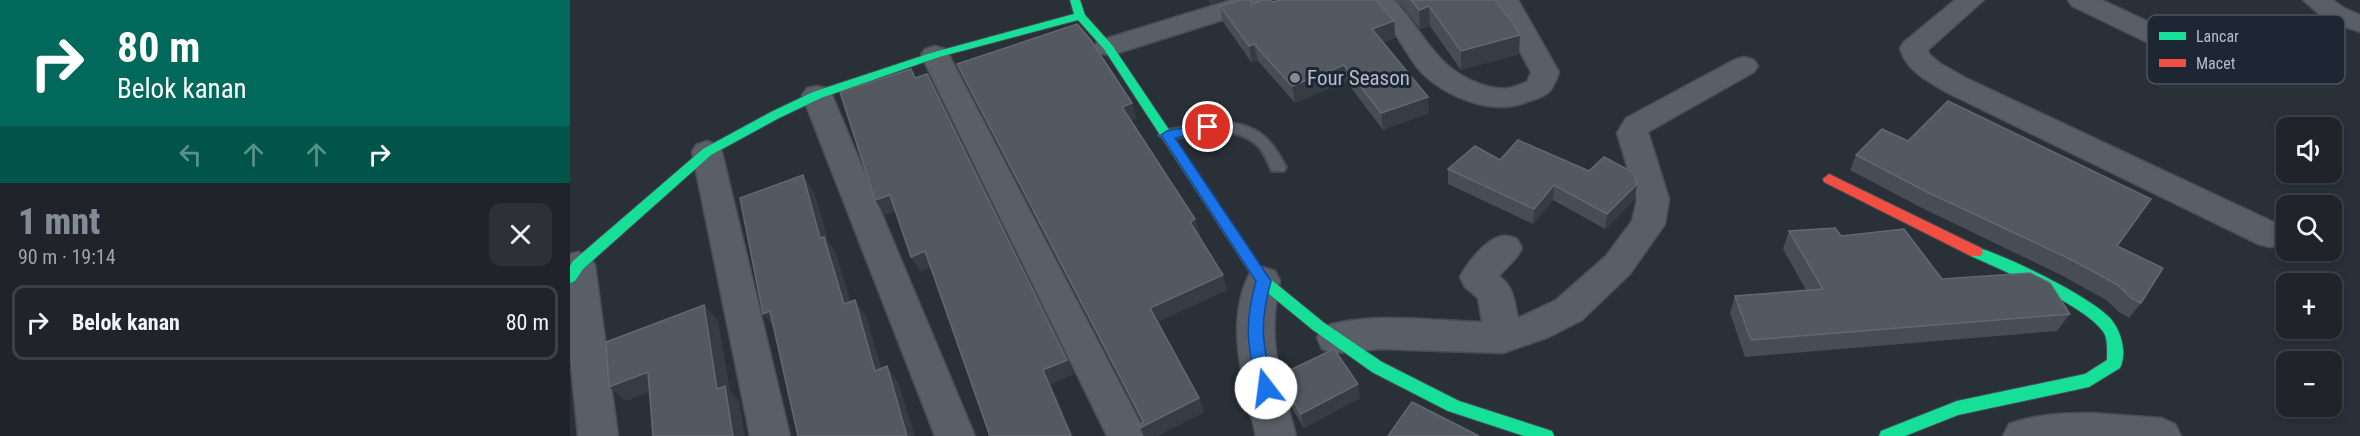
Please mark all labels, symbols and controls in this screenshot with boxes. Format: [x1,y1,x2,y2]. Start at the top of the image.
legend [2147,15,2345,84]
text: 80 m [117,23,200,72]
icon: right [18,24,96,102]
text: Lancar [2196,27,2239,46]
text: Macet [2196,54,2236,73]
place label: Four Season [1307,66,1410,90]
marker: Four Season [1288,71,1302,85]
text: Belok kanan [117,73,247,105]
pin [1182,101,1233,152]
icon: arrive [1191,110,1224,143]
map controls [2276,117,2342,417]
button: sound [2276,117,2342,183]
icon: left [174,138,207,171]
icon: ahead [237,138,270,171]
icon: ahead [300,138,333,171]
icon: right [363,138,396,171]
button: search [2276,195,2342,261]
text: 1 mnt [18,201,100,243]
button: close [489,203,552,266]
text: 90 m · 19:14 [18,245,116,269]
button: + [2276,273,2342,339]
icon: right [21,306,54,339]
text: Belok kanan [72,310,180,335]
text: 80 m [506,310,549,335]
button: − [2276,351,2342,417]
position arrow [1234,356,1298,420]

